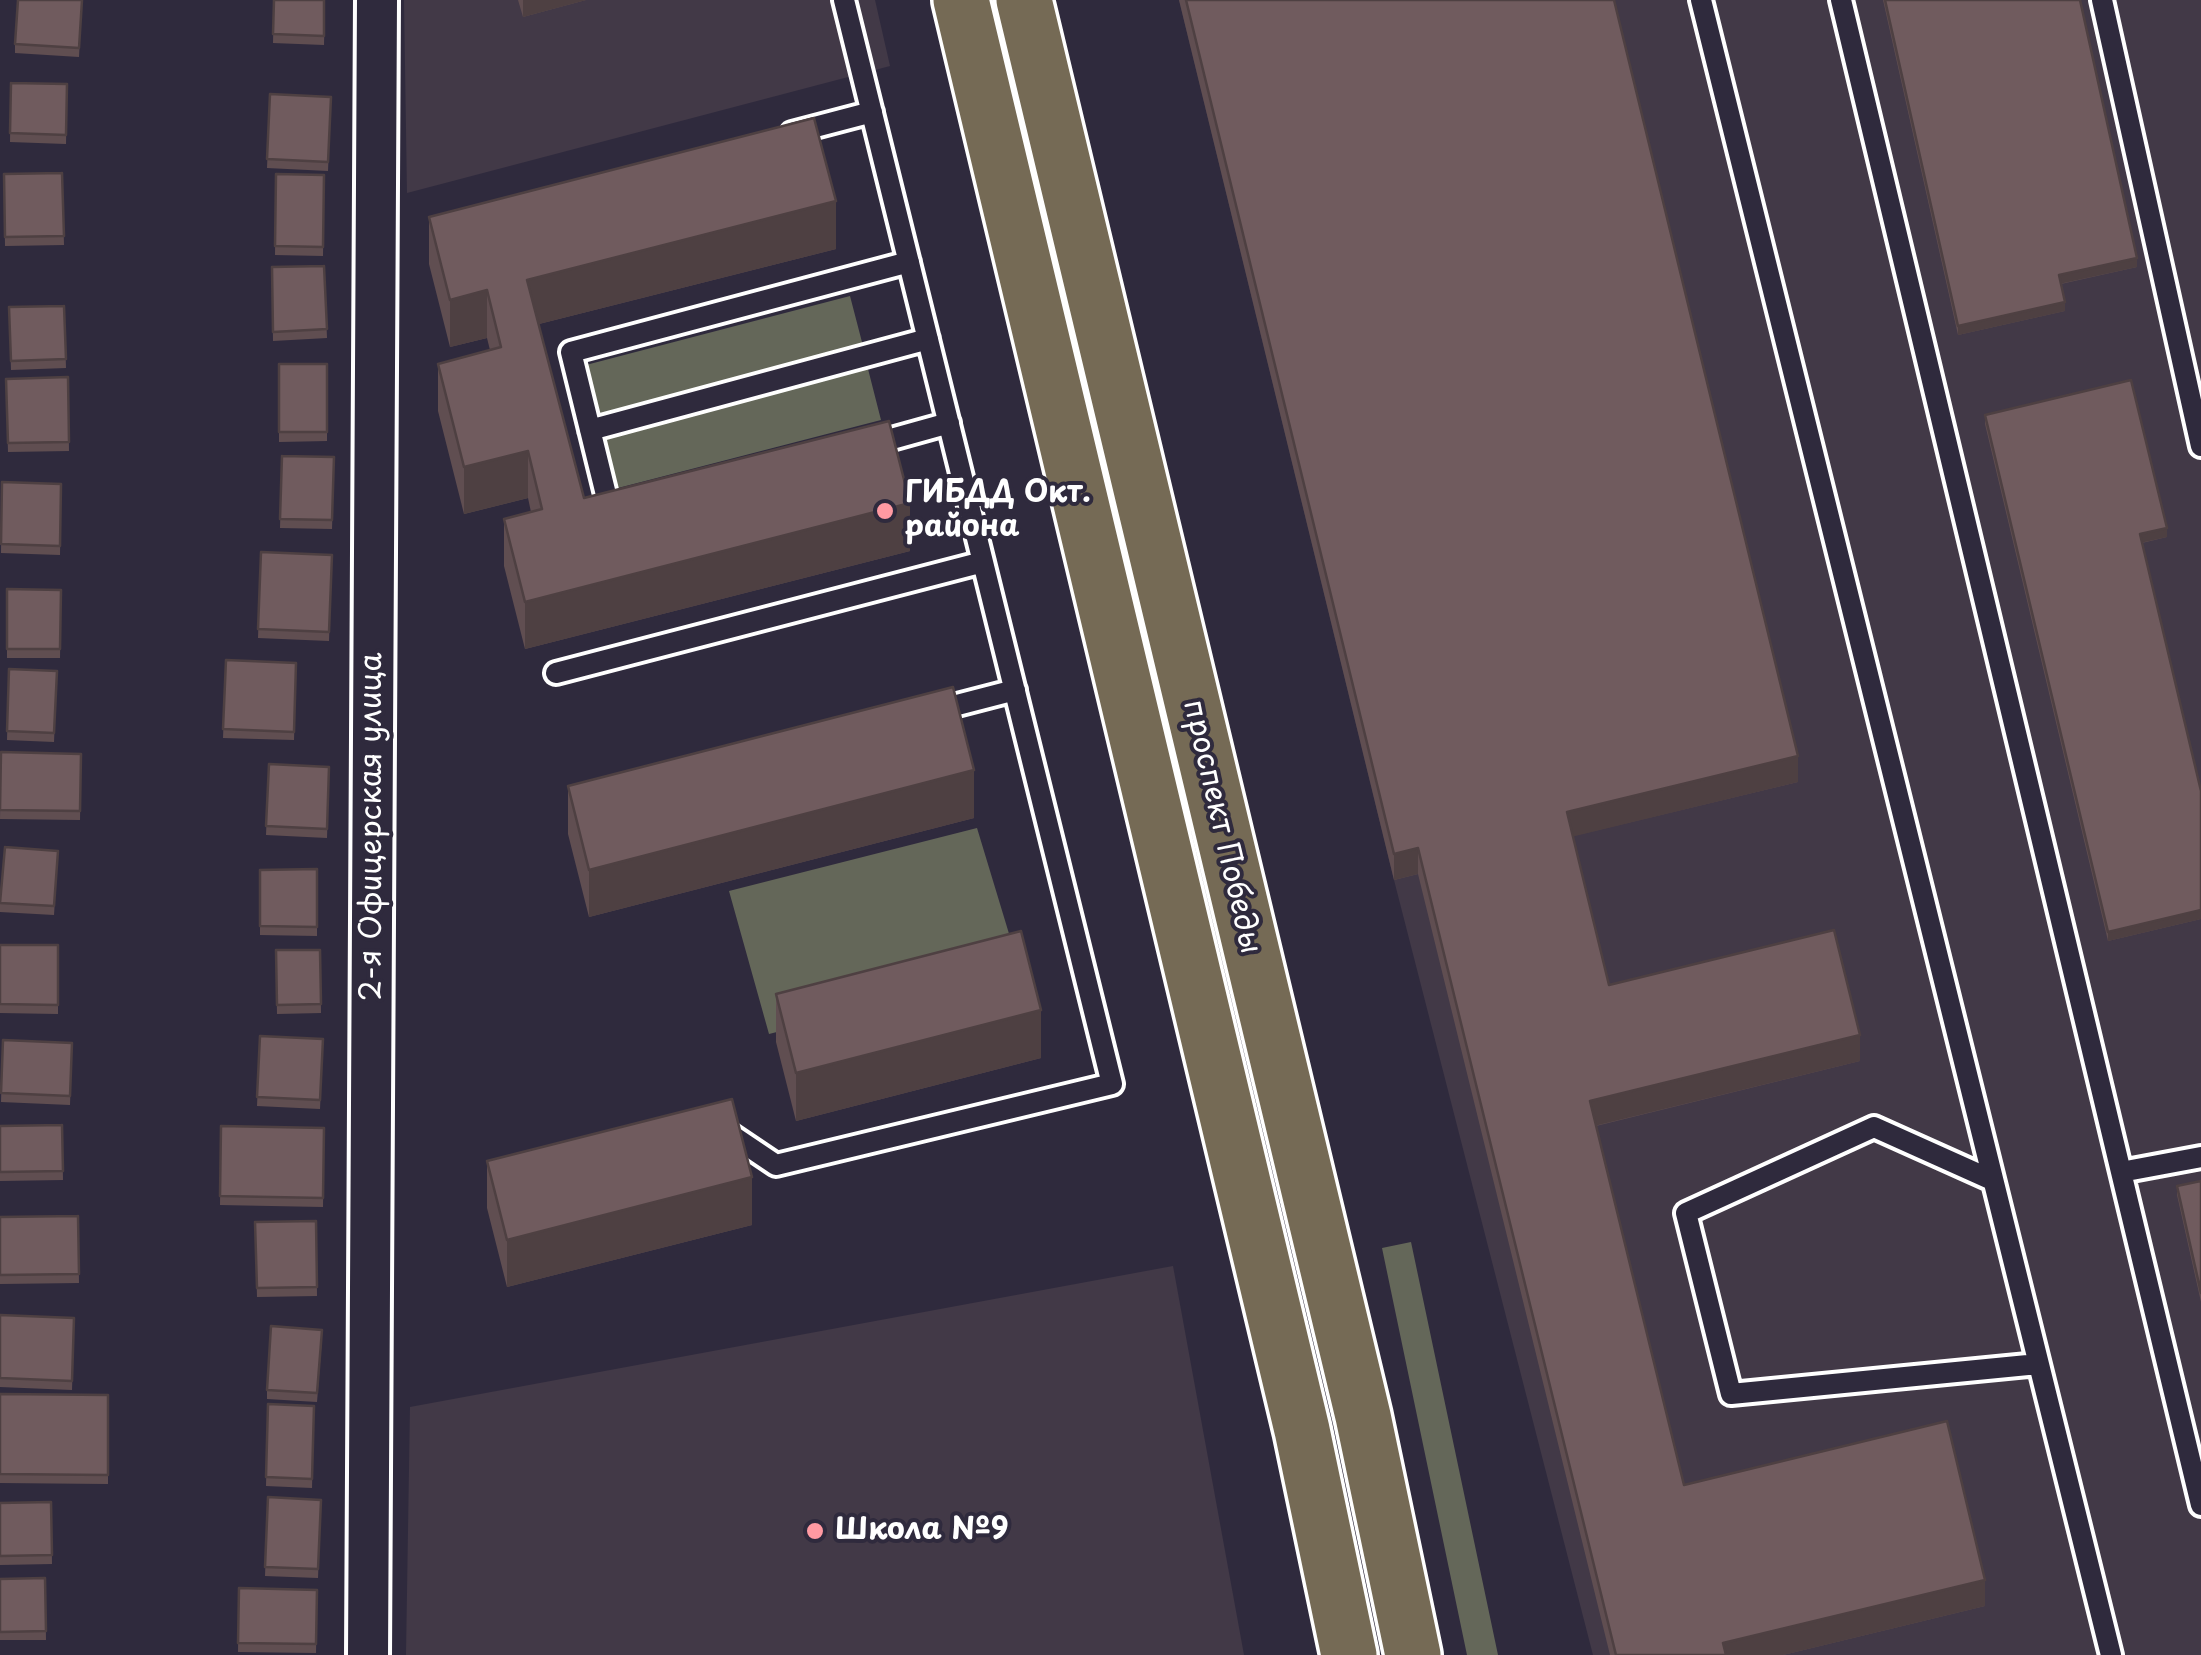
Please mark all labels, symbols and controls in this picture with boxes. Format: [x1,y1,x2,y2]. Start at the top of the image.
place label: ГИБДД Окт. района [905,476,1091,546]
marker: ГИБДД Окт. района [874,500,896,522]
street label: 2-я Офицерская улица [355,653,391,1001]
street label: проспект Победы [1174,696,1268,958]
place label: Школа №9 [835,1513,1009,1549]
marker: Школа №9 [804,1520,826,1542]

